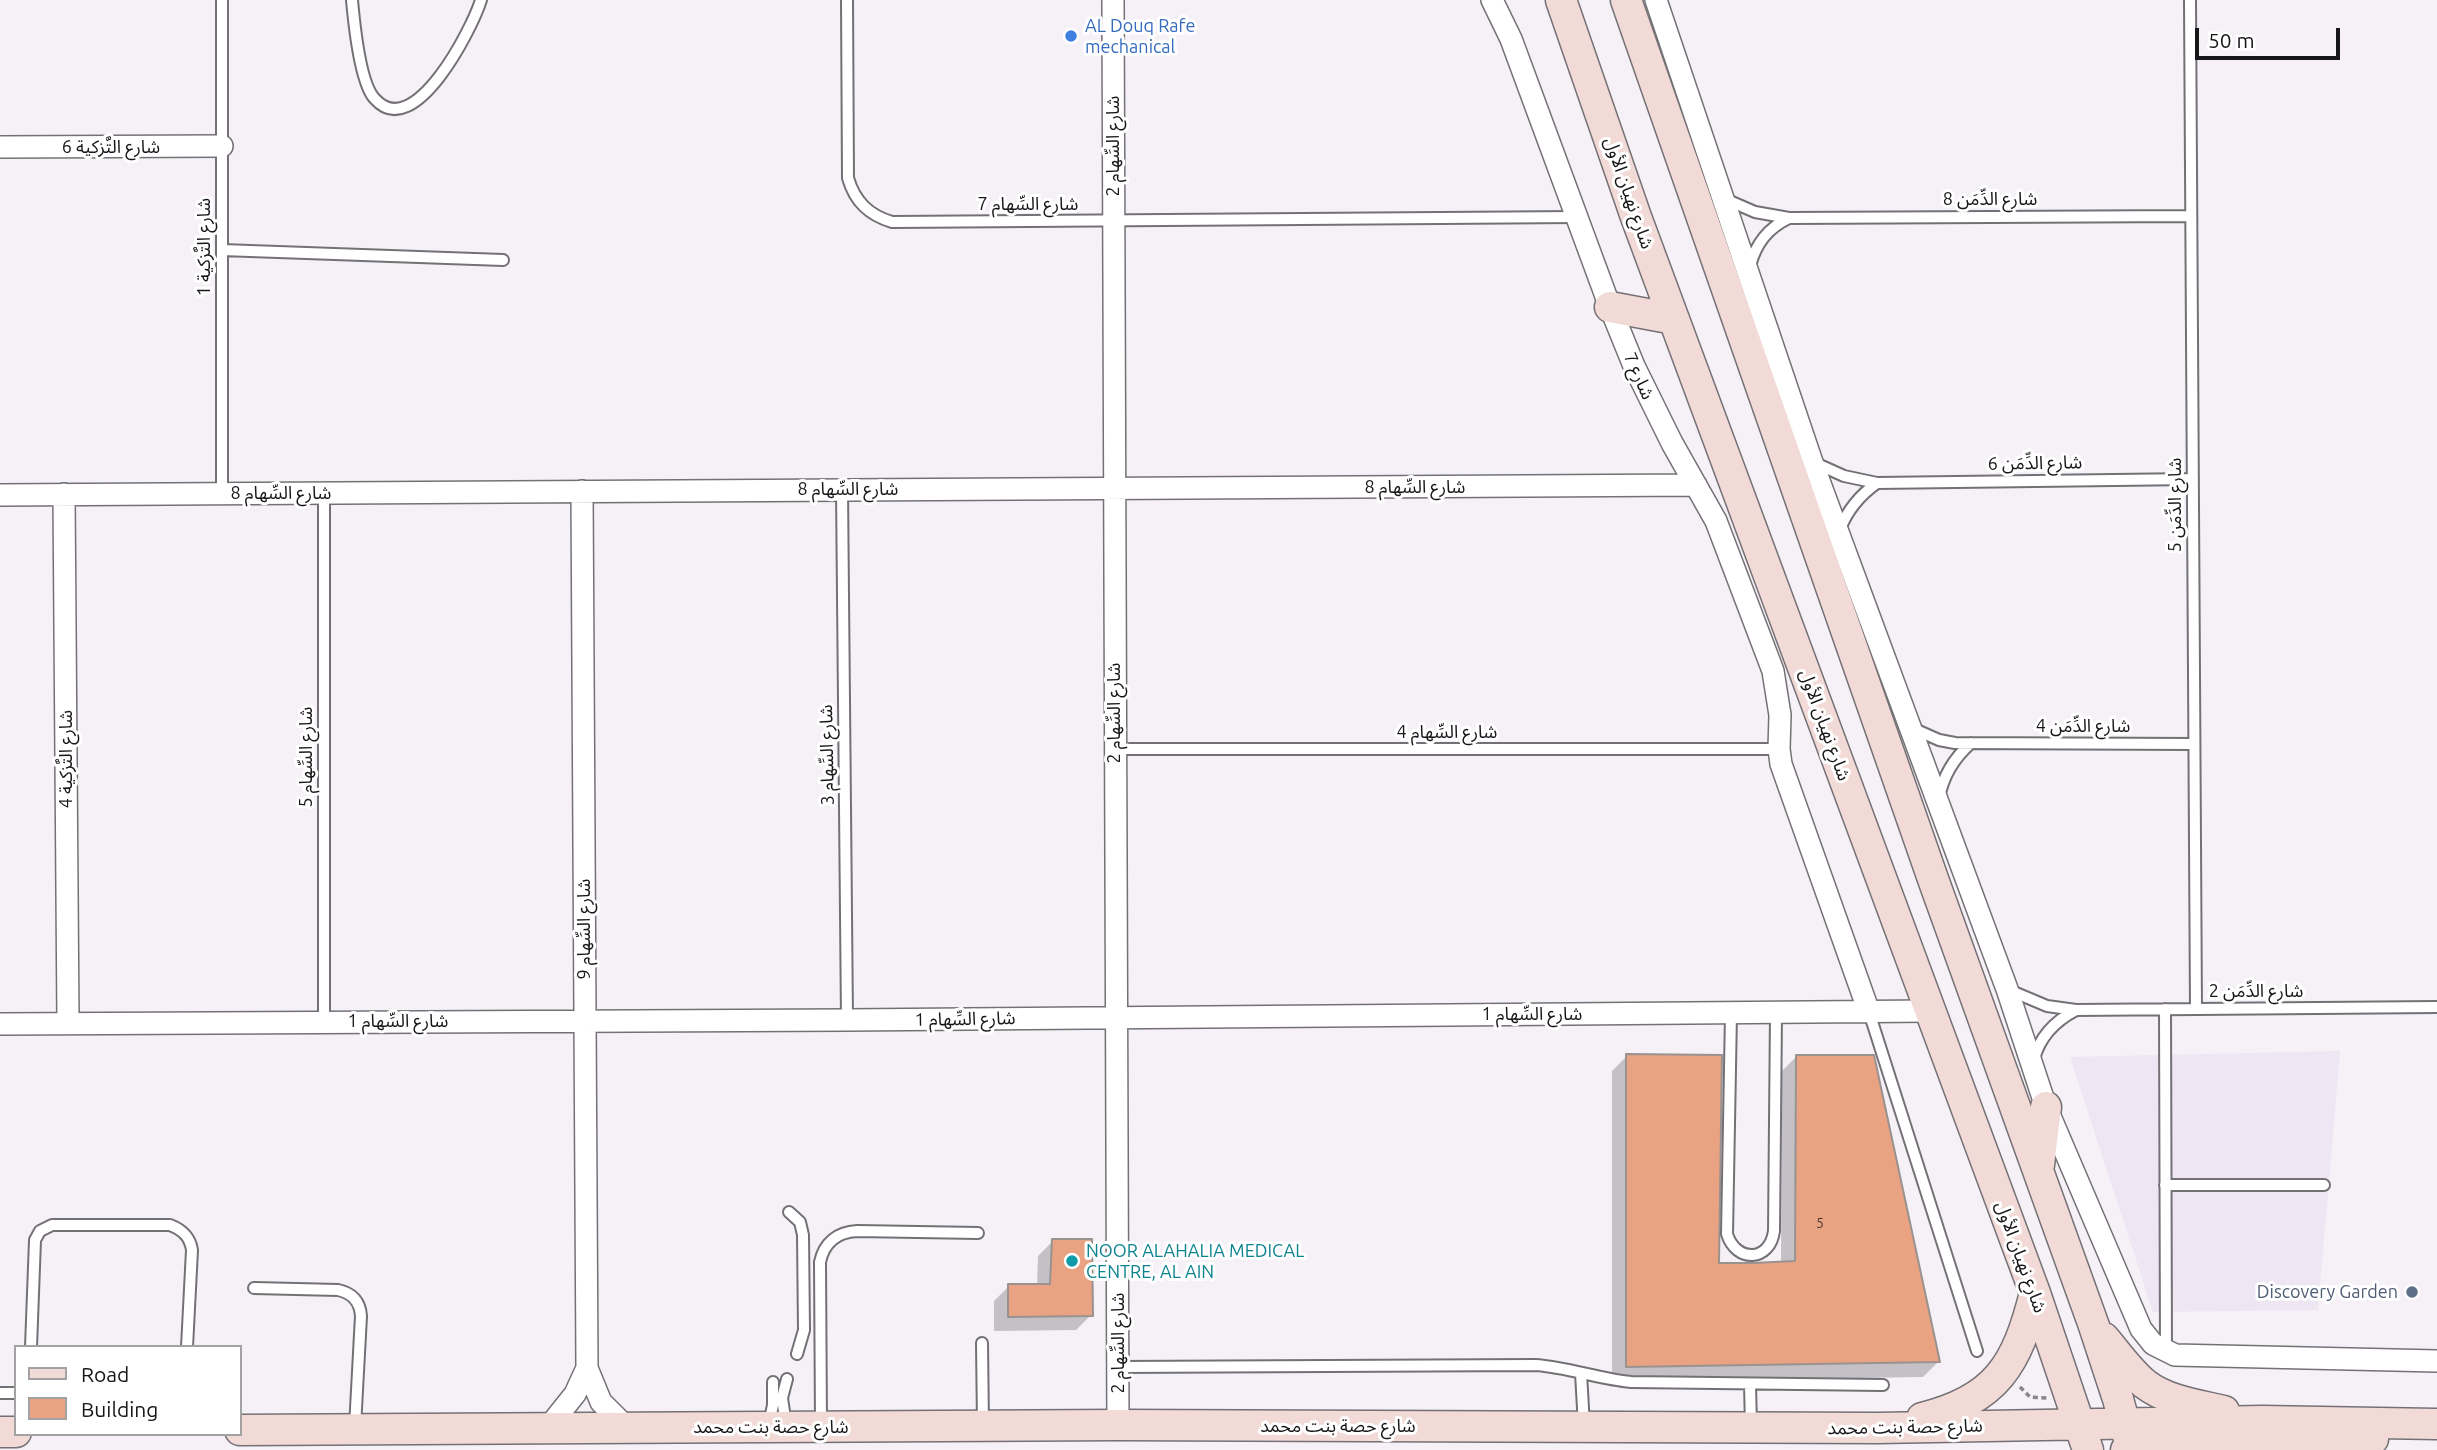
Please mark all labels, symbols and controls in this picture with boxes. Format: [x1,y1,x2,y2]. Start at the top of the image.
scale bar [2199,14,2344,58]
place label: AL Douq Rafe mechanical [1085,15,1195,58]
marker: AL Douq Rafe mechanical [1063,28,1079,44]
text: 50 m [2208,28,2255,52]
street label: شارع السِّهام 2 [1102,96,1124,196]
street label: شارع نهيان الأول [1600,134,1658,252]
street label: شارع التَّزكية 6 [62,136,160,158]
street label: شارع الدِّمَن 8 [1943,188,2037,210]
street label: شارع السِّهام 7 [978,193,1078,215]
street label: شارع التَّزكية 1 [193,198,215,296]
street label: شارع 7 [1619,349,1659,403]
street label: شارع الدِّمَن 6 [1988,451,2082,475]
street label: شارع الدِّمَن 5 [2164,458,2186,552]
street label: شارع السِّهام 8 [1365,476,1465,498]
street label: شارع السِّهام 8 [798,478,898,500]
street label: شارع السِّهام 8 [231,482,331,504]
street label: شارع السِّهام 2 [1103,663,1125,763]
street label: شارع نهيان الأول [1795,666,1855,784]
street label: شارع السِّهام 3 [815,704,839,806]
street label: شارع السِّهام 5 [295,707,317,807]
street label: شارع التَّزكية 4 [55,710,77,808]
street label: شارع الدِّمَن 4 [2036,715,2130,737]
street label: شارع السِّهام 4 [1397,721,1497,743]
street label: شارع السِّهام 9 [573,879,595,979]
street label: شارع الدِّمَن 2 [2209,980,2303,1002]
street label: شارع السِّهام 1 [1482,1003,1582,1025]
street label: شارع السِّهام 1 [914,1007,1016,1031]
street label: شارع السِّهام 1 [348,1010,448,1032]
street label: شارع نهيان الأول [1991,1198,2051,1316]
house number: 5 [1816,1215,1824,1231]
place label: NOOR ALAHALIA MEDICAL CENTRE, AL AIN [1086,1240,1304,1282]
marker: NOOR ALAHALIA MEDICAL CENTRE, AL AIN [1064,1253,1080,1269]
place label: Discovery Garden [2257,1281,2398,1303]
marker: Discovery Garden [2404,1284,2420,1300]
street label: شارع السِّهام 2 [1107,1293,1129,1393]
legend [14,1345,242,1436]
text: Road [81,1362,129,1386]
text: Building [81,1397,158,1421]
street label: شارع حصة بنت محمد [1260,1415,1416,1437]
street label: شارع حصة بنت محمد [1827,1415,1983,1439]
street label: شارع حصة بنت محمد [693,1416,849,1438]

